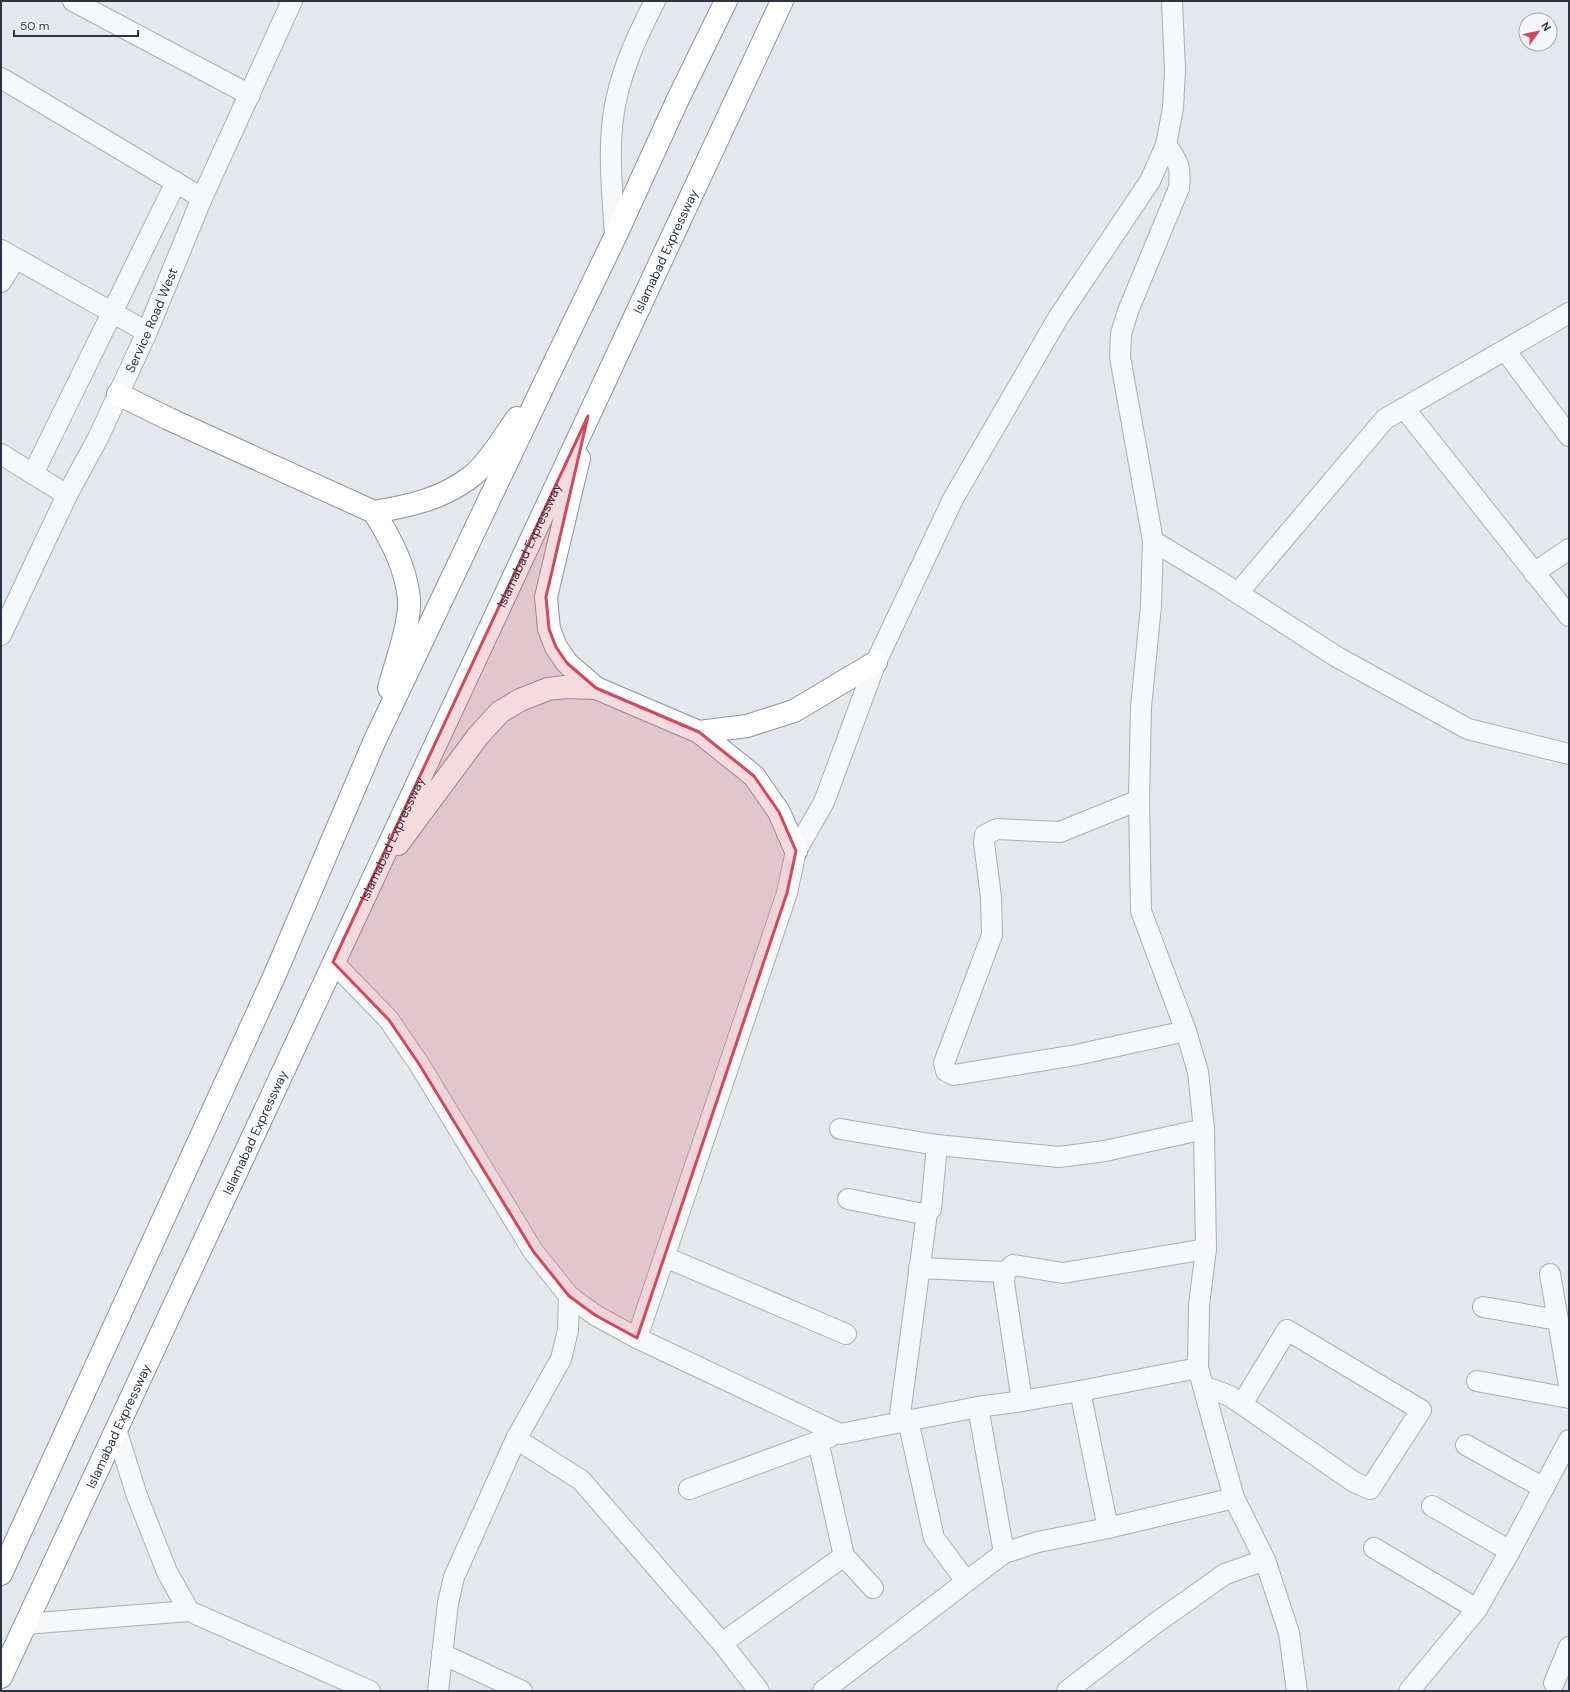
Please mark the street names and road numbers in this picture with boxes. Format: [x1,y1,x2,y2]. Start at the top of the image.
street label: Islamabad Expressway [630,186,702,316]
street label: Service Road West [121,265,181,375]
street label: Islamabad Expressway [493,480,565,610]
street label: Islamabad Expressway [356,774,429,904]
street label: Islamabad Expressway [219,1067,292,1198]
street label: Islamabad Expressway [82,1361,155,1491]

